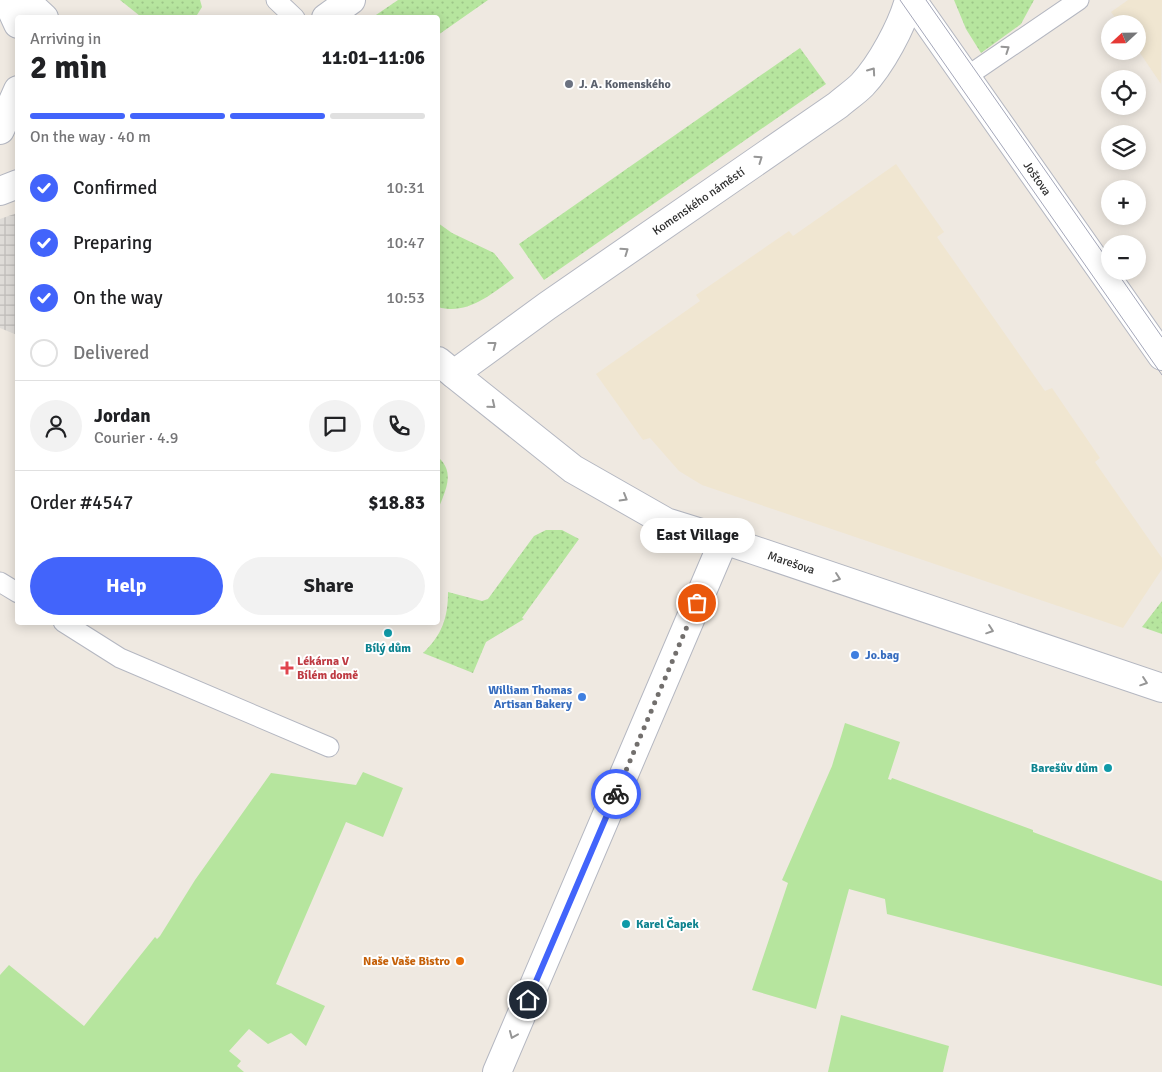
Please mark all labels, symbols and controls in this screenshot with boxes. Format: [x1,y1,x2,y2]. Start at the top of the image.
north arrow [1101,15,1146,60]
map controls [1101,15,1146,280]
text: Arriving in [30,29,101,49]
text: 11:01–11:06 [322,46,425,70]
one-way arrow [1001,46,1010,55]
text: 2 min [30,48,107,87]
one-way arrow [866,67,875,76]
button: locate [1101,70,1146,115]
place label: J. A. Komenského [579,77,671,92]
marker: J. A. Komenského [563,78,575,90]
button: layers [1101,125,1146,170]
text: On the way · 40 m [30,127,151,147]
one-way arrow [753,156,763,165]
street label: Joštova [1020,159,1054,199]
street label: Komenského náměstí [650,164,748,239]
icon: check [30,174,58,202]
text: Confirmed [73,176,157,200]
text: 10:31 [386,178,425,198]
button: + [1101,180,1146,225]
icon: check [30,229,58,257]
text: Preparing [73,231,152,255]
text: 10:47 [386,233,425,253]
button: − [1101,235,1146,280]
one-way arrow [620,248,629,257]
icon: check [30,284,58,312]
text: On the way [73,286,163,310]
text: 10:53 [386,288,425,308]
text: Delivered [73,341,149,365]
one-way arrow [487,342,497,351]
one-way arrow [486,399,495,407]
button: person [30,400,82,452]
button: chat [309,400,361,452]
button: phone [373,400,425,452]
text: Jordan [94,404,151,428]
text: Courier · 4.9 [94,428,178,448]
text: Order #4547 [30,491,133,515]
text: $18.83 [368,491,425,515]
one-way arrow [619,492,628,502]
callout: East Village [640,518,754,553]
text: East Village [656,525,739,545]
street label: Marešova [765,548,817,578]
button: Help [30,557,223,615]
button: Share [233,557,425,615]
one-way arrow [832,572,840,582]
pin [676,582,718,624]
icon: bag [683,589,711,617]
one-way arrow [986,624,994,634]
marker: Bílý dům [382,627,394,639]
place label: Bílý dům [365,641,411,656]
place label: Jo.bag [865,648,900,663]
marker: Jo.bag [849,649,861,661]
place label: Lékárna V Bílém domě [297,654,358,683]
marker: Lékárna V Bílém domě [281,662,293,674]
one-way arrow [1140,676,1148,686]
place label: William Thomas Artisan Bakery [488,683,573,712]
marker: William Thomas Artisan Bakery [576,691,588,703]
place label: Barešův dům [1031,761,1098,776]
marker: Barešův dům [1102,762,1114,774]
courier [591,769,641,819]
icon: bike [602,780,630,808]
place label: Karel Čapek [636,916,699,932]
marker: Karel Čapek [620,918,632,930]
place label: Naše Vaše Bistro [363,954,450,969]
marker: Naše Vaše Bistro [454,955,466,967]
pin [507,979,549,1021]
icon: home [514,986,542,1014]
one-way arrow [508,1030,519,1039]

